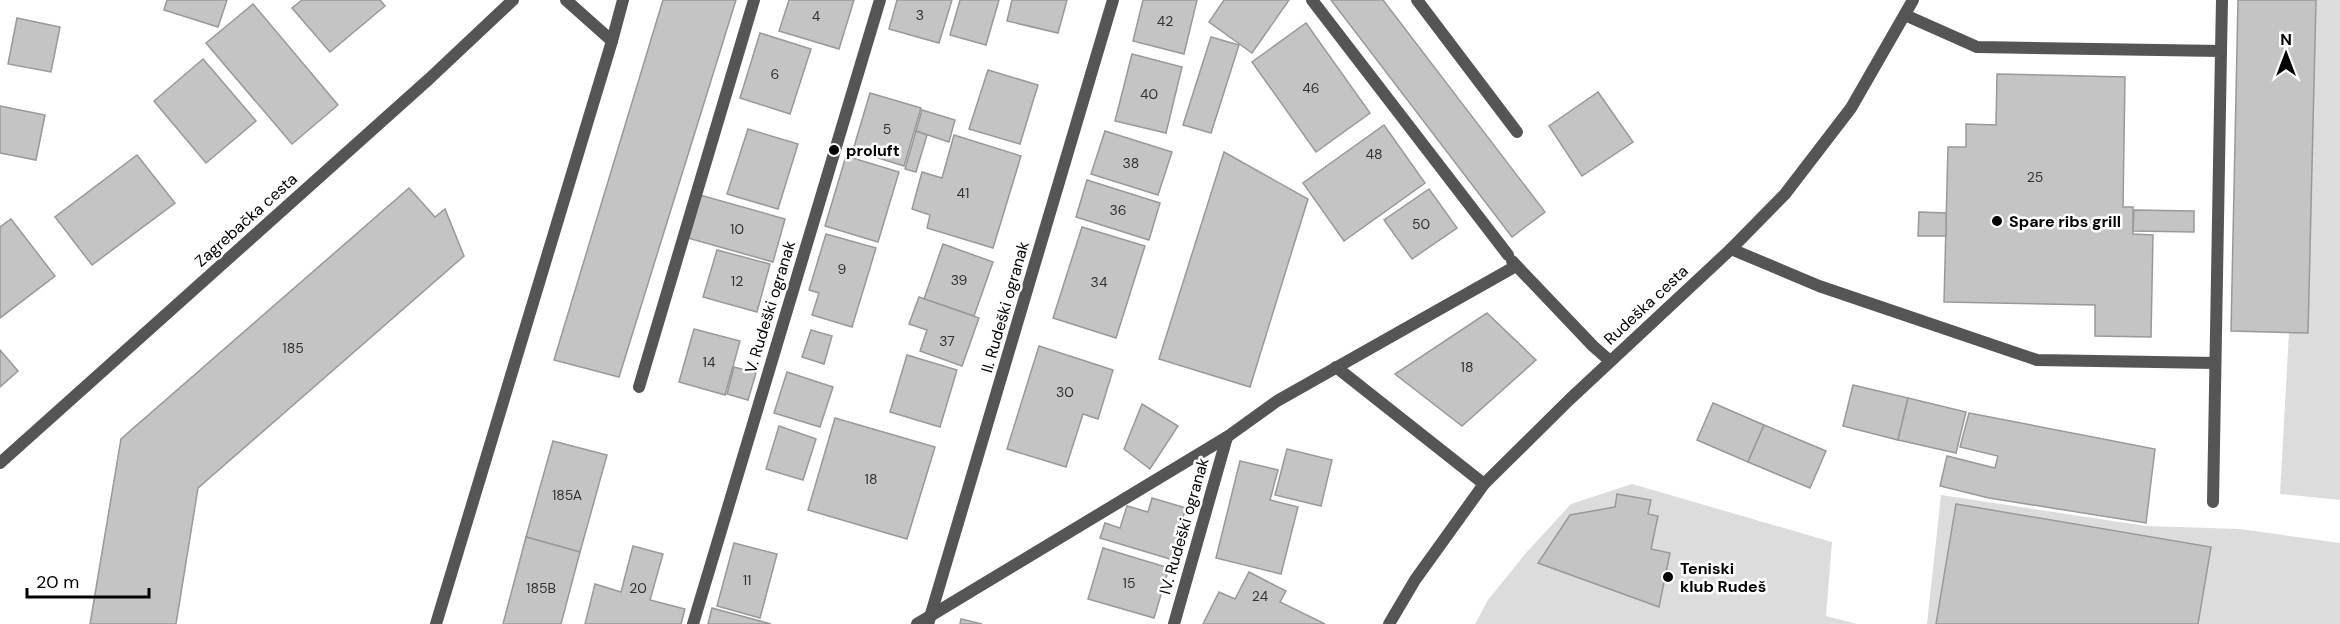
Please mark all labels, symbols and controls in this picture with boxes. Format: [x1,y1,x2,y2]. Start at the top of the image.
house number: 3 [916,6,924,24]
house number: 4 [812,7,821,25]
house number: 42 [1157,12,1173,30]
north arrow [2256,24,2316,84]
text: N [2280,29,2292,50]
house number: 6 [771,65,779,83]
house number: 46 [1302,79,1320,97]
house number: 40 [1140,85,1158,103]
house number: 5 [883,120,891,138]
place label: proluft [846,140,900,161]
marker: proluft [827,143,841,157]
house number: 48 [1365,145,1383,163]
house number: 38 [1123,154,1139,172]
street label: Zagrebačka cesta [190,168,302,272]
house number: 25 [2027,168,2043,186]
house number: 41 [957,184,969,202]
house number: 36 [1109,201,1127,219]
place label: Spare ribs grill [2009,211,2121,232]
marker: Spare ribs grill [1990,214,2004,228]
house number: 50 [1412,215,1430,233]
house number: 10 [730,220,744,238]
street label: V. Rudeški ogranak [740,238,800,376]
street label: II. Rudeški ogranak [976,239,1034,375]
house number: 9 [838,260,847,278]
street label: Rudeška cesta [1599,261,1693,349]
house number: 39 [951,271,968,289]
house number: 12 [731,272,743,290]
house number: 34 [1091,273,1108,291]
house number: 37 [939,332,955,350]
house number: 185 [282,339,304,357]
house number: 14 [703,353,716,371]
house number: 18 [1461,358,1473,376]
house number: 30 [1056,383,1074,401]
street label: IV. Rudeški ogranak [1154,455,1214,597]
house number: 18 [865,470,877,488]
house number: 185A [552,486,582,504]
place label: Teniski klub Rudeš [1680,558,1766,597]
scale bar [27,561,148,599]
text: 20 m [36,570,79,594]
marker: Teniski klub Rudeš [1661,570,1675,584]
house number: 11 [743,571,751,589]
house number: 15 [1123,574,1135,592]
house number: 185B [526,579,556,597]
house number: 20 [629,579,647,597]
house number: 24 [1252,587,1269,605]

